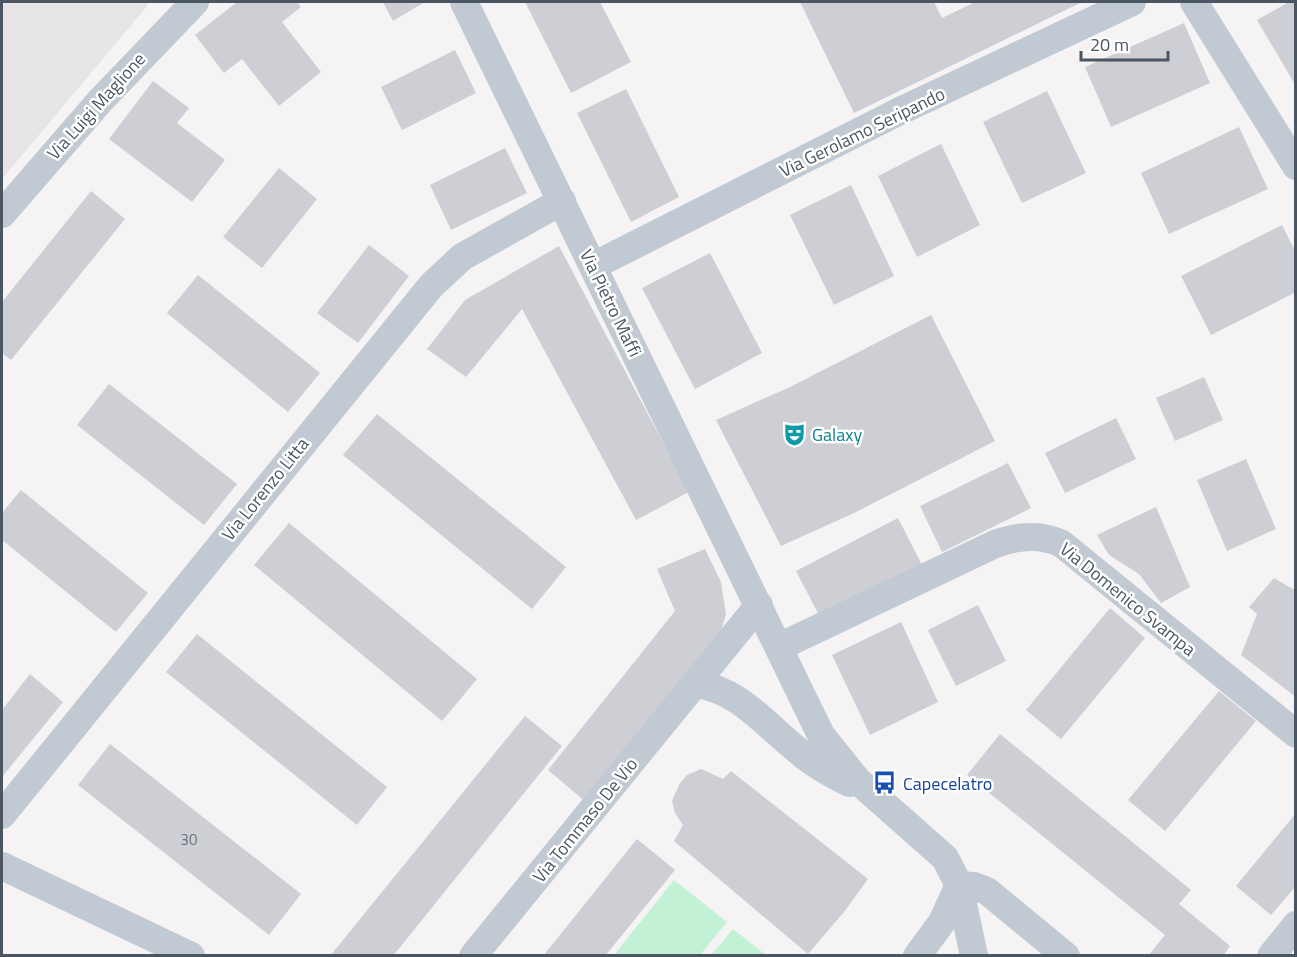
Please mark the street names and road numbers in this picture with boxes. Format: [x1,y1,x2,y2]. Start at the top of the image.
street label: Via Luigi Maglione [40,46,152,166]
street label: Via Gerolamo Seripando [775,80,949,184]
street label: Via Pietro Maffi [573,245,649,361]
street label: Via Lorenzo Litta [215,432,315,546]
street label: Via Domenico Svampa [1054,536,1202,662]
street label: Via Tommaso De Vio [526,752,644,888]

